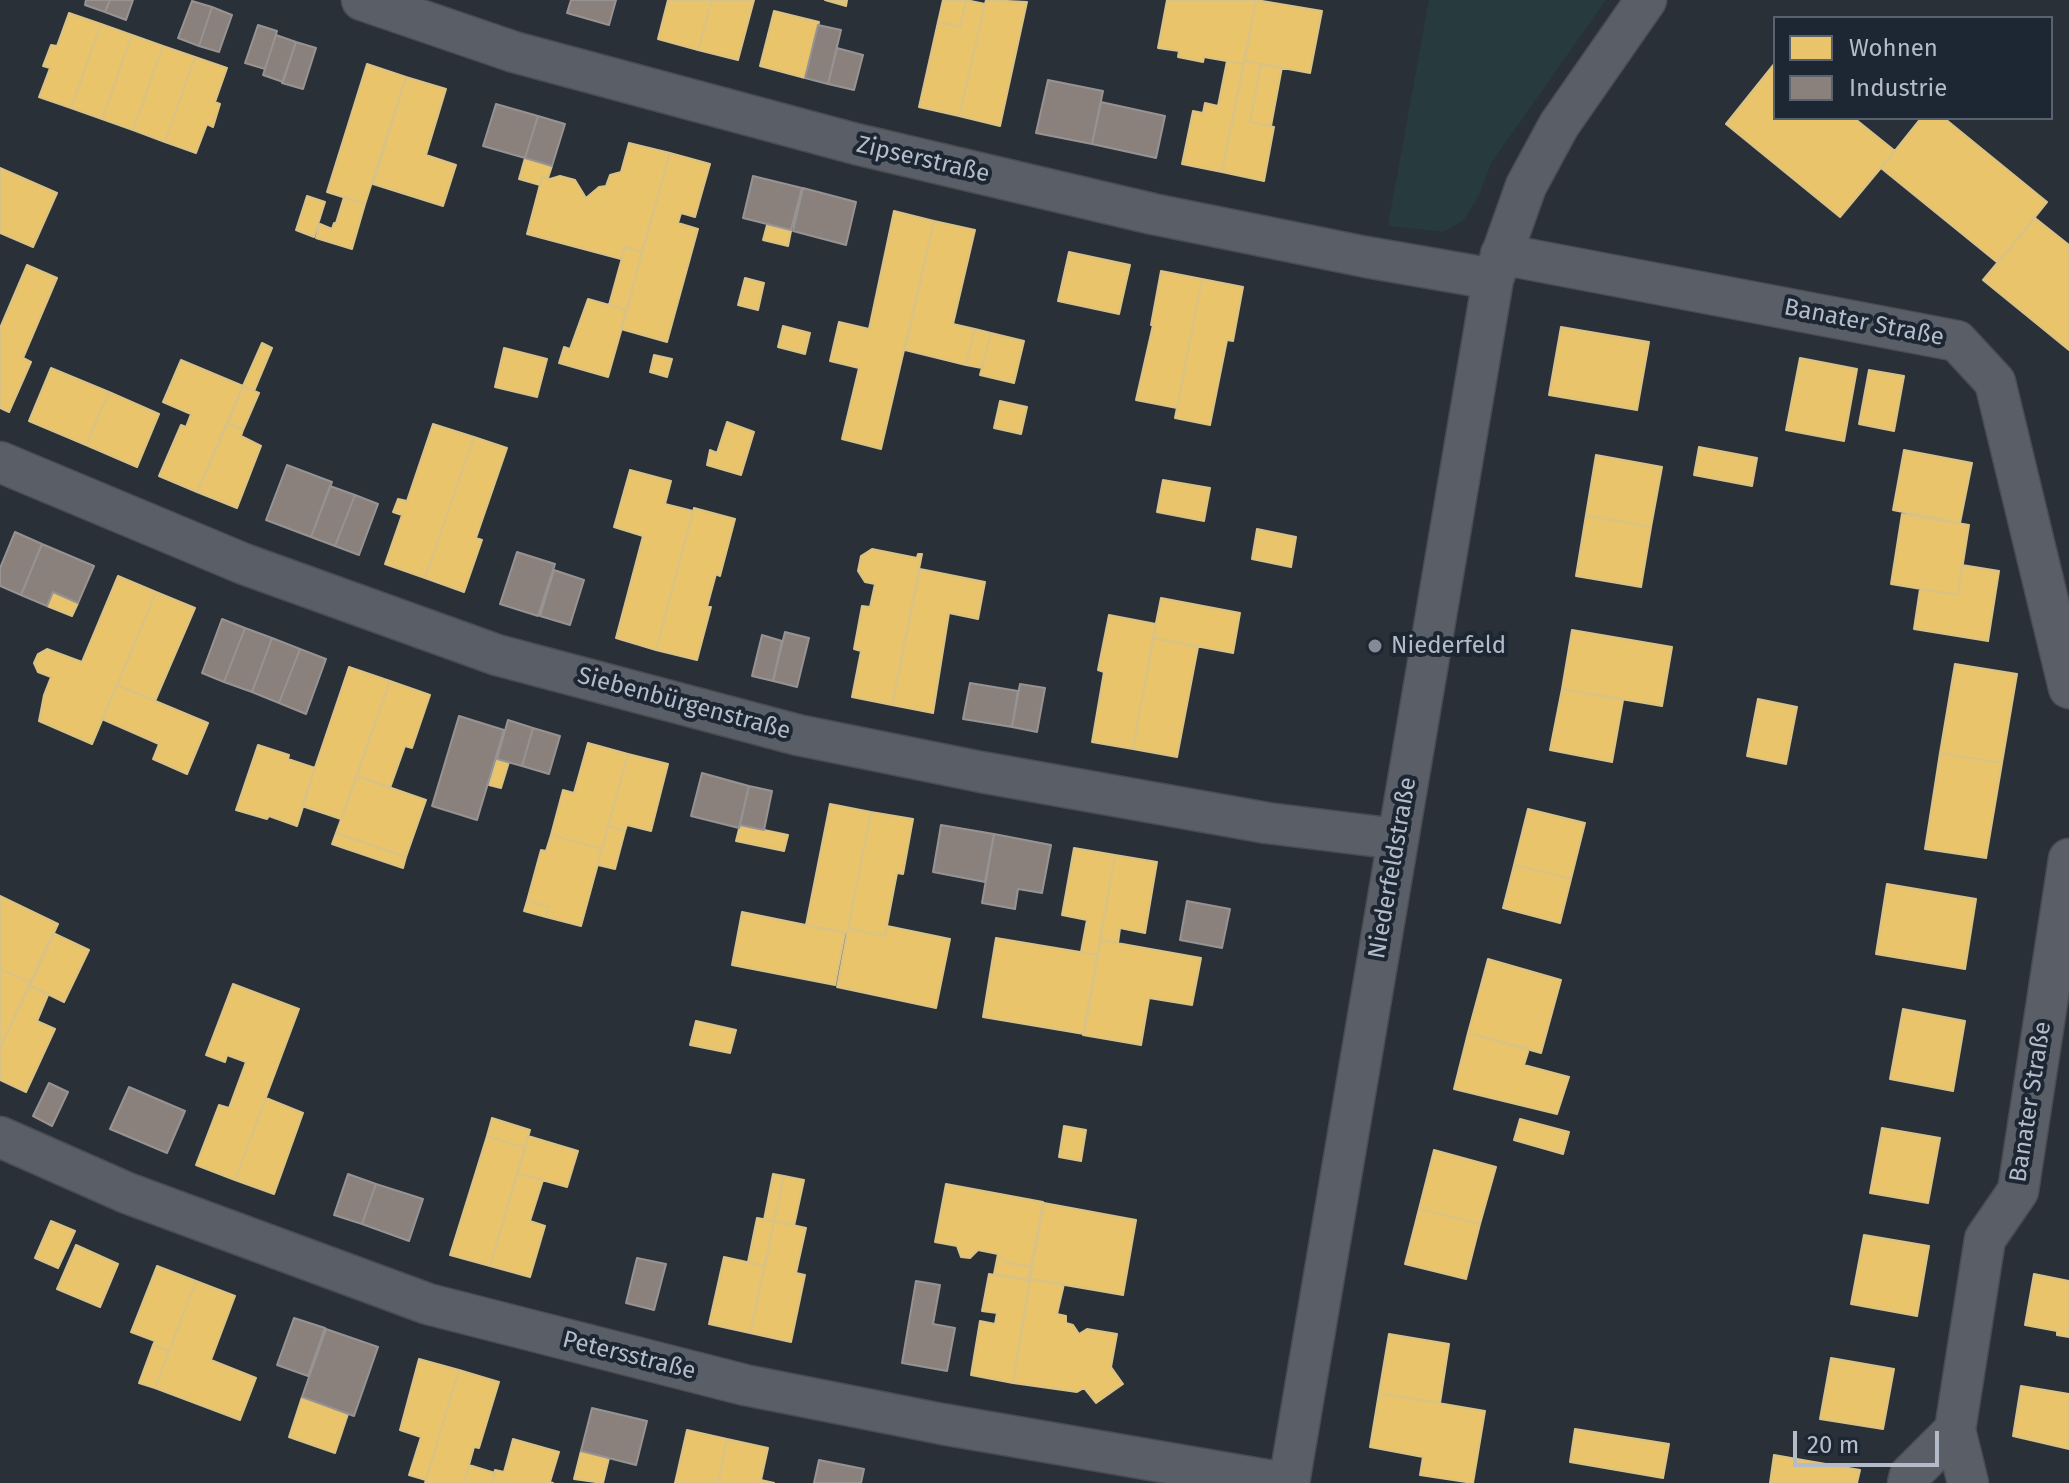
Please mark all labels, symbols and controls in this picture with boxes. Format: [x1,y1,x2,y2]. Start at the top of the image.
legend [1773,16,2053,120]
text: Wohnen [1849,34,1938,62]
text: Industrie [1849,74,1947,102]
street label: Zipserstraße [854,131,992,189]
street label: Banater Straße [1782,293,1946,353]
place label: Niederfeld [1391,632,1506,660]
marker: Niederfeld [1366,637,1384,655]
street label: Siebenbürgenstraße [574,662,794,746]
street label: Niederfeldstraße [1363,775,1423,961]
street label: Banater Straße [2004,1020,2058,1184]
street label: Petersstraße [559,1326,699,1386]
scale bar [1797,1415,1943,1465]
text: 20 m [1807,1431,1859,1459]

